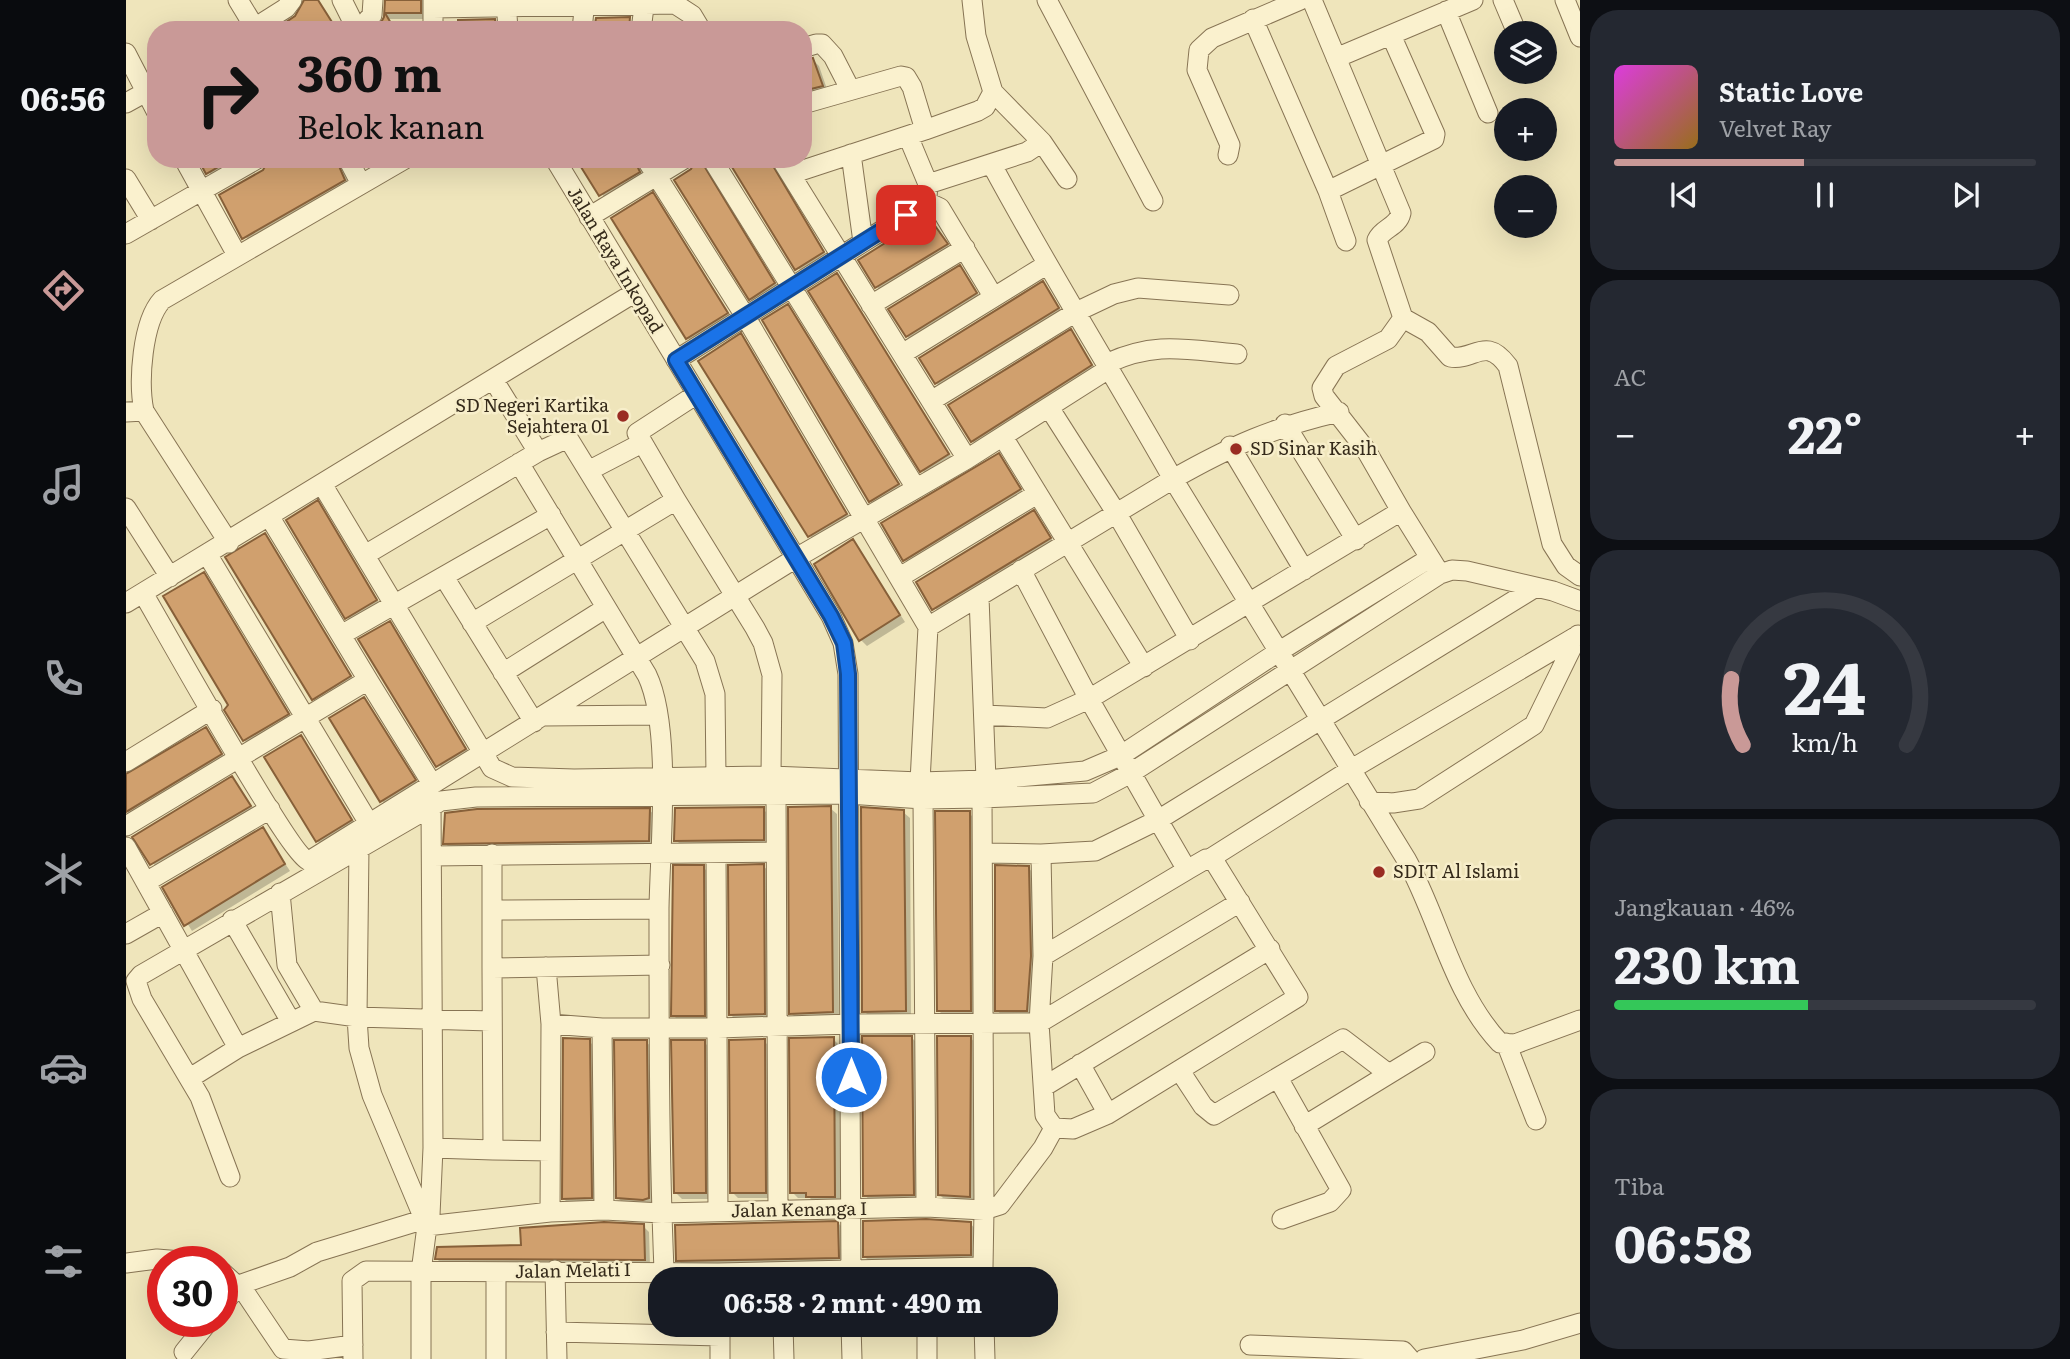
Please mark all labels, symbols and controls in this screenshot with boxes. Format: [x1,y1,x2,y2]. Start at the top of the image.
map controls [1494,21,1557,238]
button: layers [1494,21,1557,84]
text: 360 m [297,34,442,107]
icon: right [182,49,273,140]
text: Static Love [1719,71,1863,110]
text: 06:56 [20,73,106,121]
button: + [1494,98,1557,161]
text: Belok kanan [297,101,485,149]
text: Velvet Ray [1719,110,1831,144]
button: − [1494,175,1557,238]
icon: previous [1665,176,1703,214]
icon: pause [1806,176,1844,214]
icon: next [1947,176,1985,214]
street label: Jalan Raya Inkopad [562,181,671,338]
pin [876,185,936,245]
icon: arrive [887,196,925,234]
icon: directions [39,266,88,315]
text: AC [1614,359,1647,393]
place label: SD Negeri Kartika Sejahtera 01 [455,391,609,439]
text: 22° [1787,393,1863,470]
text: − [1614,403,1636,460]
text: + [2014,403,2036,460]
marker: SD Negeri Kartika Sejahtera 01 [615,408,631,424]
place label: SD Sinar Kasih [1250,434,1377,461]
marker: SD Sinar Kasih [1228,441,1244,457]
icon: music [39,460,88,509]
text: 24 [1784,630,1867,738]
icon: phone [39,654,88,703]
text: km/h [1792,723,1858,760]
icon: climate [39,849,88,898]
place label: SDIT Al Islami [1393,857,1519,884]
marker: SDIT Al Islami [1371,864,1387,880]
text: Jangkauan · 46% [1614,889,1795,923]
text: 230 km [1614,923,1800,1000]
position arrow [814,1040,888,1114]
icon: car [39,1043,88,1092]
text: Tiba [1614,1168,1664,1202]
street label: Jalan Kenanga I [731,1194,867,1223]
text: 06:58 [1614,1202,1752,1279]
icon: filters [39,1237,88,1286]
speed limit sign: 30 [147,1246,238,1337]
street label: Jalan Melati I [515,1255,631,1284]
text: 06:58 · 2 mnt · 490 m [724,1282,982,1321]

